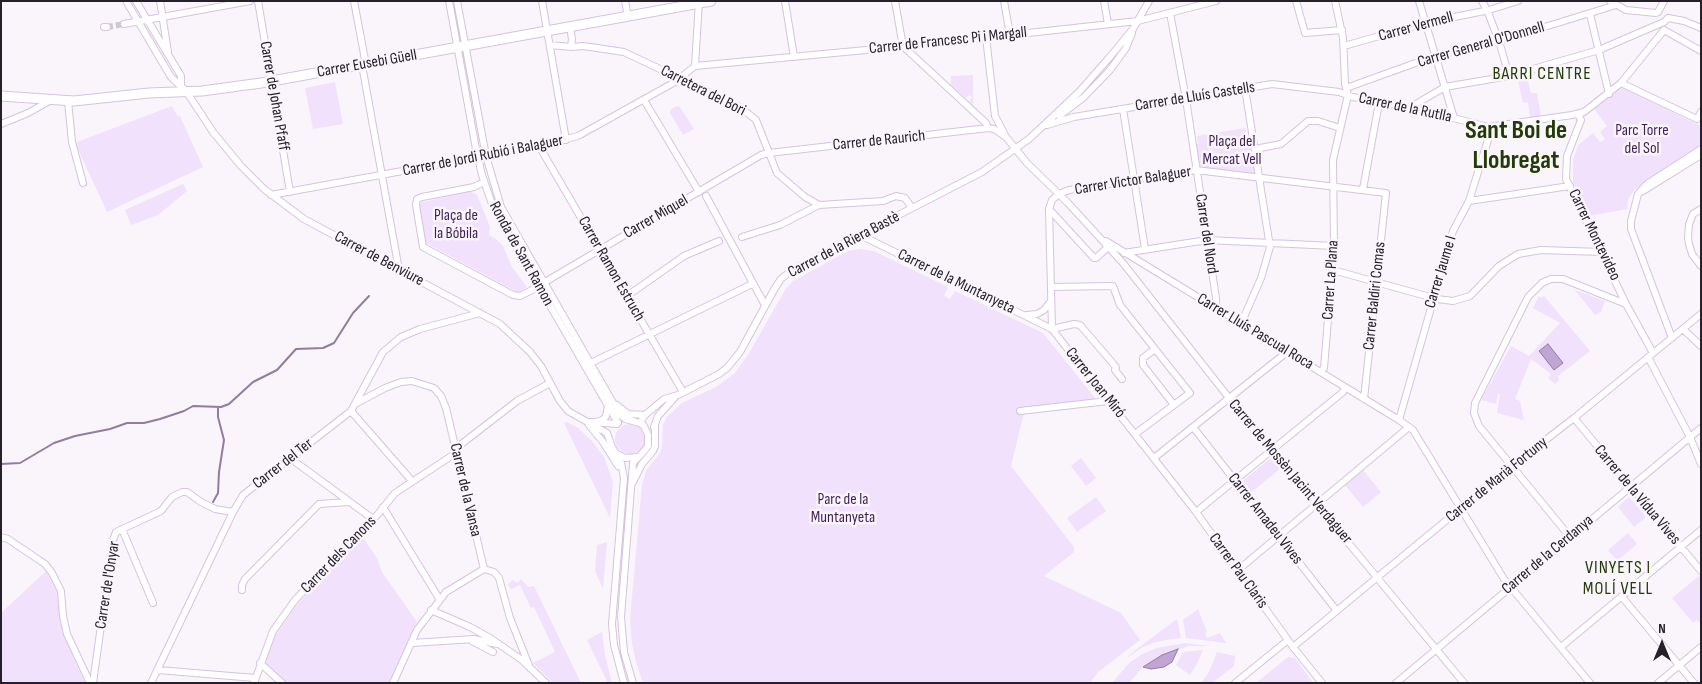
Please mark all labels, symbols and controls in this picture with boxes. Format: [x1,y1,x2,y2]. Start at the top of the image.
street label: Carrer Vermell [1377,8,1455,46]
street label: Carrer General O'Donnell [1415,18,1547,72]
street label: Carrer de Francesc Pi i Margall [868,23,1028,59]
street label: Carrer de Johan Pfaff [255,40,293,152]
street label: Carrer Eusebi Güell [316,46,418,82]
street label: Carretera del Bori [657,61,749,121]
district label: BARRI CENTRE [1491,63,1593,85]
street label: Carrer de Lluís Castells [1134,78,1256,116]
street label: Carrer de la Rutlla [1357,89,1453,127]
district label: Sant Boi de Llobregat [1465,115,1567,176]
park label: Parc Torre del Sol [1615,121,1669,159]
street label: Carrer de Raurich [832,127,926,155]
street label: Carrer de Jordi Rubió i Balaguer [401,131,565,181]
park label: Plaça del Mercat Vell [1202,132,1262,170]
street label: Carrer Victor Balaguer [1073,162,1193,200]
street label: Carrer Montevideo [1564,186,1624,284]
street label: Carrer Miquel [620,191,692,243]
street label: Carrer del Nord [1190,193,1222,275]
street label: Ronda de Sant Ramon [484,199,558,309]
park label: Plaça de la Bóbila [434,206,478,244]
street label: Carrer de la Riera Bastè [785,208,903,282]
street label: Carrer Ramon Estruch [573,213,649,325]
street label: Carrer de Benviure [331,227,427,291]
street label: Carrer Jaume I [1421,233,1461,311]
street label: Carrer La Plana [1319,240,1343,320]
street label: Carrer Baldiri Comas [1360,241,1390,351]
street label: Carrer de la Muntanyeta [894,245,1018,319]
street label: Carrer Lluís Pascual Roca [1193,290,1317,374]
street label: Carrer Joan Miró [1061,344,1129,422]
street label: Carrer de Mossèn Jacint Verdaguer [1224,396,1356,548]
street label: Carrer de Marià Fortuny [1442,433,1552,527]
street label: Carrer del Ter [249,435,317,493]
street label: Carrer de la Vídua Vives [1590,441,1684,549]
street label: Carrer de la Vansa [445,442,485,538]
street label: Carrer Amadeu Vives [1223,470,1307,568]
park label: Parc de la Muntanyeta [811,490,875,528]
street label: Carrer de la Cerdanya [1498,511,1598,599]
street label: Carrer dels Canons [297,512,381,598]
street label: Carrer Pau Claris [1204,530,1272,612]
street label: Carrer de l'Onyar [92,540,124,630]
district label: VINYETS I MOLÍ VELL [1582,557,1654,600]
north arrow [1637,619,1687,669]
text: N [1658,620,1666,637]

